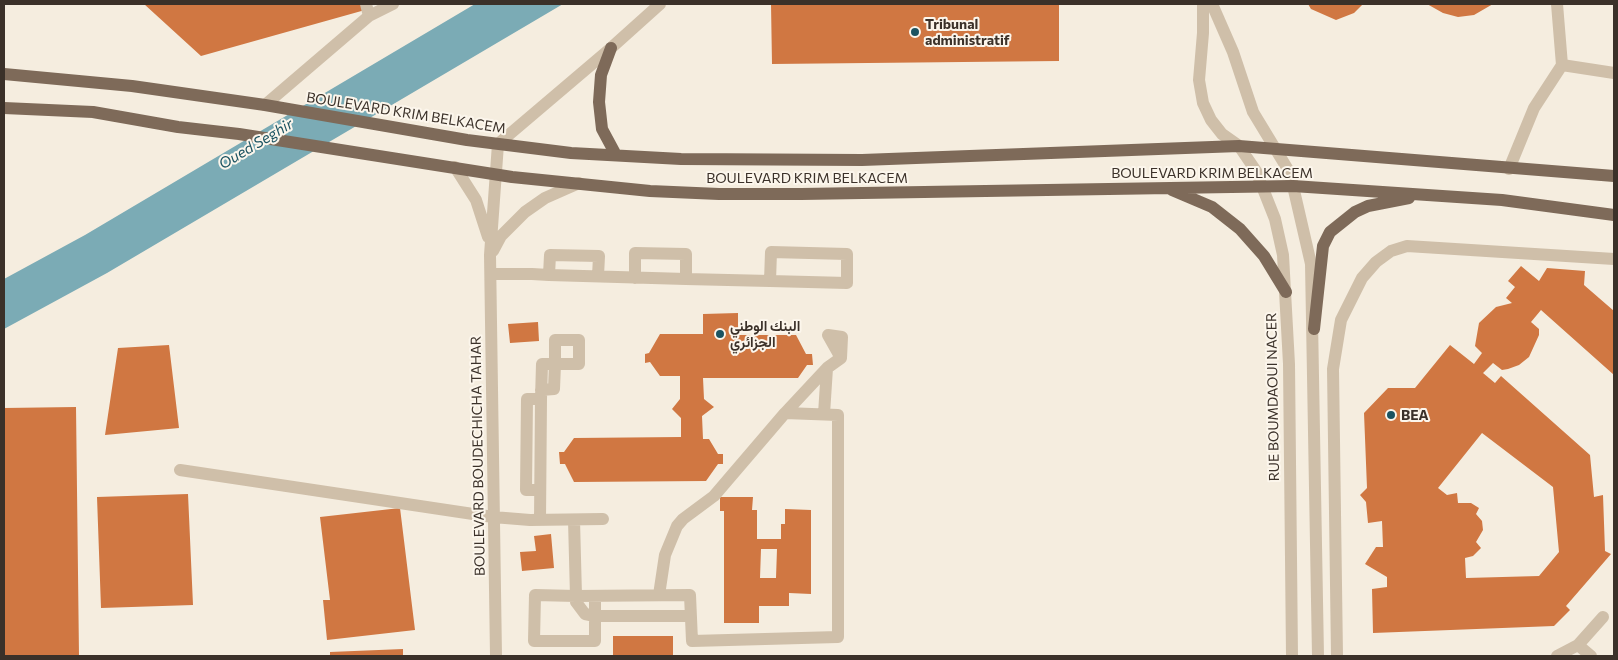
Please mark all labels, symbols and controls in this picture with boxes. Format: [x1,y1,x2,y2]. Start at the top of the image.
place label: Tribunal administratif [925,16,1010,48]
marker: Tribunal administratif [909,26,921,38]
street label: BOULEVARD KRIM BELKACEM [305,89,507,137]
water label: Oued Seghir [216,115,296,173]
street label: BOULEVARD KRIM BELKACEM [1111,165,1313,181]
street label: BOULEVARD KRIM BELKACEM [706,170,908,186]
street label: RUE BOUMDAOUI NACER [1263,313,1283,481]
place label: البنك الوطني الجزائري [730,318,800,351]
marker: البنك الوطني الجزائري [714,328,726,340]
street label: BOULEVARD BOUDECHICHA TAHAR [468,336,488,576]
place label: BEA [1401,407,1429,423]
marker: BEA [1385,409,1397,421]

